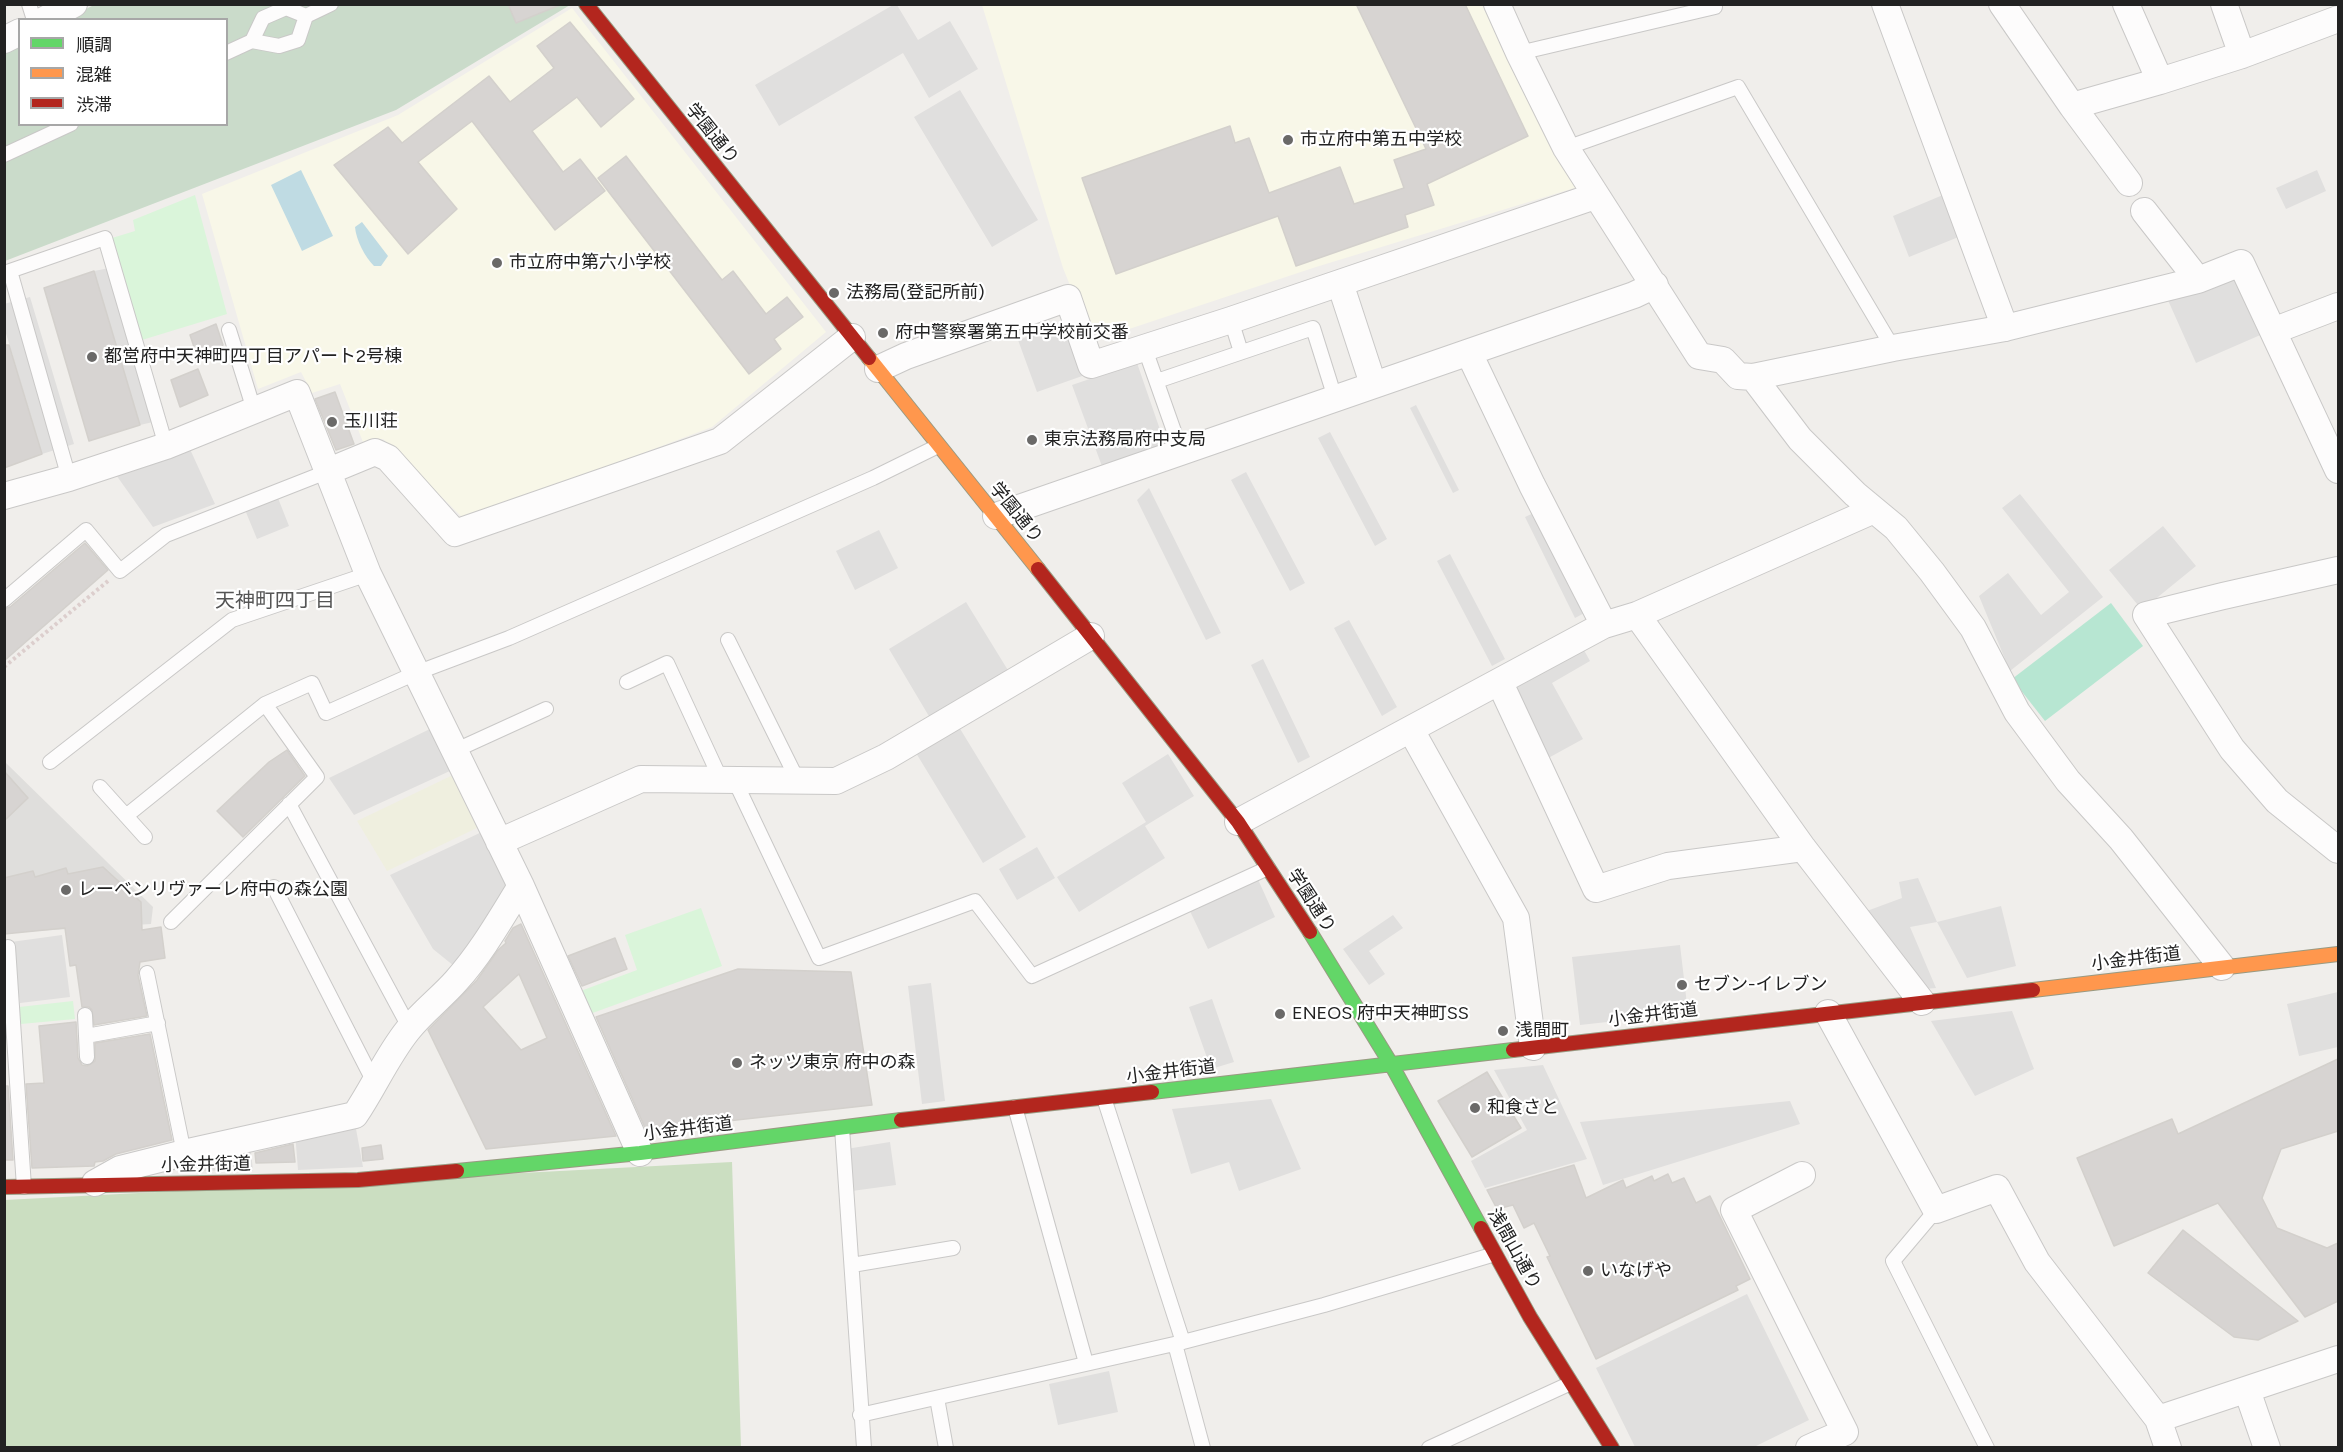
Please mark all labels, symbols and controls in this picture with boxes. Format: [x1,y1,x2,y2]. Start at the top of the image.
legend [18,18,228,126]
text: 順調 [76,34,112,56]
text: 混雑 [76,64,112,86]
text: 渋滞 [76,94,112,116]
street label: 学園通り [681,99,743,169]
place label: 市立府中第五中学校 [1300,129,1462,151]
marker: 市立府中第五中学校 [1281,133,1295,147]
place label: 市立府中第六小学校 [509,252,671,274]
marker: 市立府中第六小学校 [490,256,504,270]
place label: 法務局(登記所前) [846,282,985,304]
marker: 法務局(登記所前) [827,286,841,300]
place label: 府中警察署第五中学校前交番 [895,322,1129,344]
marker: 府中警察署第五中学校前交番 [876,326,890,340]
place label: 都営府中天神町四丁目アパート2号棟 [104,346,402,368]
marker: 都営府中天神町四丁目アパート2号棟 [85,350,99,364]
place label: 玉川荘 [344,411,398,433]
marker: 玉川荘 [325,415,339,429]
place label: 東京法務局府中支局 [1044,429,1206,451]
marker: 東京法務局府中支局 [1025,433,1039,447]
street label: 学園通り [985,478,1047,548]
district label: 天神町四丁目 [215,589,335,613]
street label: 学園通り [1282,865,1340,937]
place label: レーベンリヴァーレ府中の森公園 [78,879,348,901]
marker: レーベンリヴァーレ府中の森公園 [59,883,73,897]
street label: 小金井街道 [2090,943,2182,975]
place label: セブン-イレブン [1694,974,1828,996]
marker: セブン-イレブン [1675,978,1689,992]
street label: 小金井街道 [1607,999,1699,1031]
place label: ENEOS 府中天神町SS [1292,1003,1469,1025]
marker: ENEOS 府中天神町SS [1273,1007,1287,1021]
place label: 浅間町 [1515,1020,1569,1042]
marker: 浅間町 [1496,1024,1510,1038]
place label: ネッツ東京 府中の森 [749,1052,915,1074]
marker: ネッツ東京 府中の森 [730,1056,744,1070]
street label: 小金井街道 [1125,1056,1217,1088]
place label: 和食さと [1487,1097,1559,1119]
marker: 和食さと [1468,1101,1482,1115]
street label: 小金井街道 [642,1113,734,1145]
street label: 小金井街道 [161,1153,251,1177]
street label: 浅間山通り [1483,1204,1545,1294]
place label: いなげや [1600,1260,1672,1282]
marker: いなげや [1581,1264,1595,1278]

